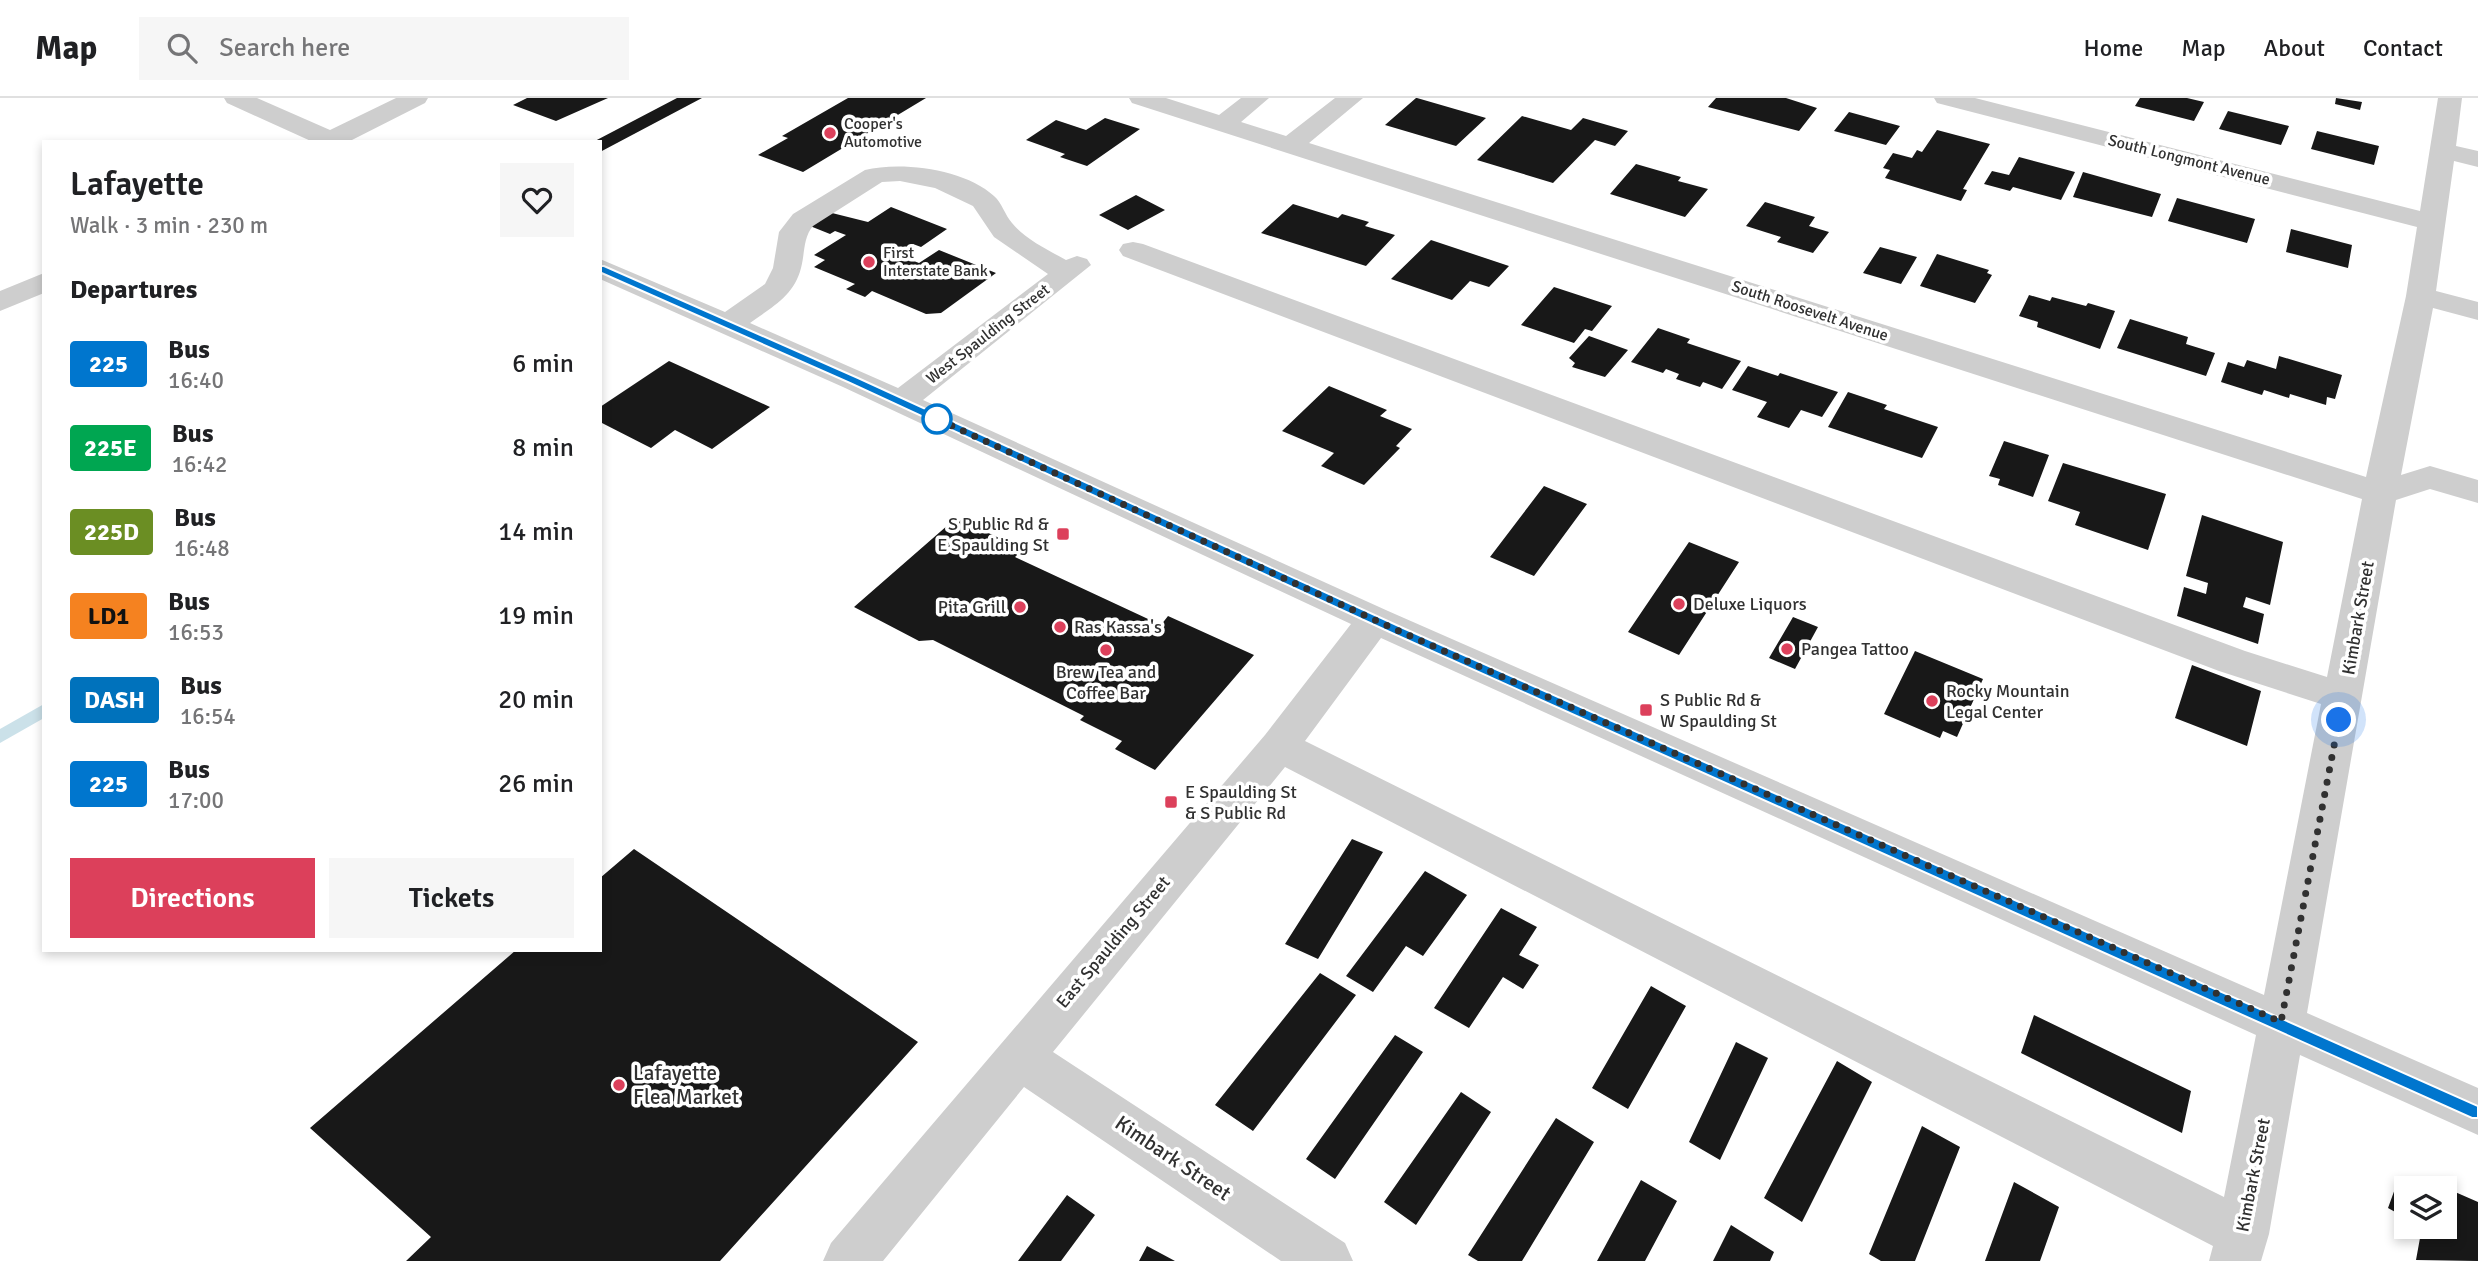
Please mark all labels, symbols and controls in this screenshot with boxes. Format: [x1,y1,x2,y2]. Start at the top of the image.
search box [139,17,629,80]
text: Map [35,28,97,69]
icon: search [163,29,201,67]
text: Search here [219,32,350,64]
text: Home [2083,33,2143,63]
text: Map [2181,33,2226,63]
text: About [2264,33,2325,63]
text: Contact [2363,33,2443,63]
place label: Cooper's Automotive [844,114,922,152]
marker: Cooper's Automotive [822,125,838,141]
street label: South Longmont Avenue [2106,130,2272,190]
button: heart [500,163,574,237]
text: Lafayette [70,164,204,205]
text: Walk · 3 min · 230 m [70,211,268,240]
place label: First Interstate Bank [883,243,988,281]
marker: First Interstate Bank [861,254,877,270]
text: Departures [70,274,197,306]
street label: South Roosevelt Avenue [1729,276,1891,346]
street label: West Spaulding Street [922,279,1054,388]
text: Bus [168,334,210,366]
text: 6 min [512,348,574,380]
text: 225 [89,349,128,379]
text: 16:40 [168,366,224,395]
unlabelled marker [922,404,952,434]
text: Bus [172,418,213,450]
text: 8 min [512,432,574,464]
text: 225E [84,433,137,463]
text: 16:42 [172,450,228,479]
text: Bus [174,502,216,534]
place label: S Public Rd & E Spaulding St [937,513,1049,556]
text: 14 min [498,516,574,548]
text: 225D [84,517,139,547]
marker: S Public Rd & E Spaulding St [1055,526,1071,542]
text: 16:48 [174,534,230,563]
street label: Kimbark Street [2337,559,2379,677]
text: Bus [168,586,210,618]
place label: Deluxe Liquors [1693,593,1807,615]
place label: Pita Grill [938,596,1006,618]
marker: Deluxe Liquors [1671,596,1687,612]
marker: Pita Grill [1012,599,1028,615]
text: 19 min [498,600,574,632]
text: LD1 [88,601,129,631]
place label: Ras Kassa's [1074,616,1162,638]
text: 16:53 [168,618,224,647]
marker: Ras Kassa's [1052,619,1068,635]
place label: Pangea Tattoo [1801,638,1909,660]
marker: Pangea Tattoo [1779,641,1795,657]
marker: Brew Tea and Coffee Bar [1098,642,1114,658]
place label: Brew Tea and Coffee Bar [1056,661,1156,704]
text: Bus [180,670,222,702]
place label: Rocky Mountain Legal Center [1946,680,2070,723]
text: 20 min [498,684,574,716]
text: DASH [84,685,145,715]
place label: S Public Rd & W Spaulding St [1660,689,1777,732]
marker: Rocky Mountain Legal Center [1924,693,1940,709]
text: 16:54 [180,702,236,731]
marker: S Public Rd & W Spaulding St [1638,702,1654,718]
your location [2321,702,2356,737]
text: Bus [168,754,210,786]
text: 26 min [498,768,574,800]
text: 225 [89,769,128,799]
place label: E Spaulding St & S Public Rd [1185,781,1297,824]
text: 17:00 [168,786,224,815]
marker: E Spaulding St & S Public Rd [1163,794,1179,810]
button: Directions [70,858,315,938]
button: Tickets [329,858,574,938]
street label: East Spaulding Street [1051,872,1175,1012]
place label: Lafayette Flea Market [633,1060,739,1110]
marker: Lafayette Flea Market [611,1077,627,1093]
street label: Kimbark Street [1110,1110,1236,1206]
street label: Kimbark Street [2231,1116,2275,1234]
map controls [2394,1176,2457,1239]
button: layers [2394,1176,2457,1239]

